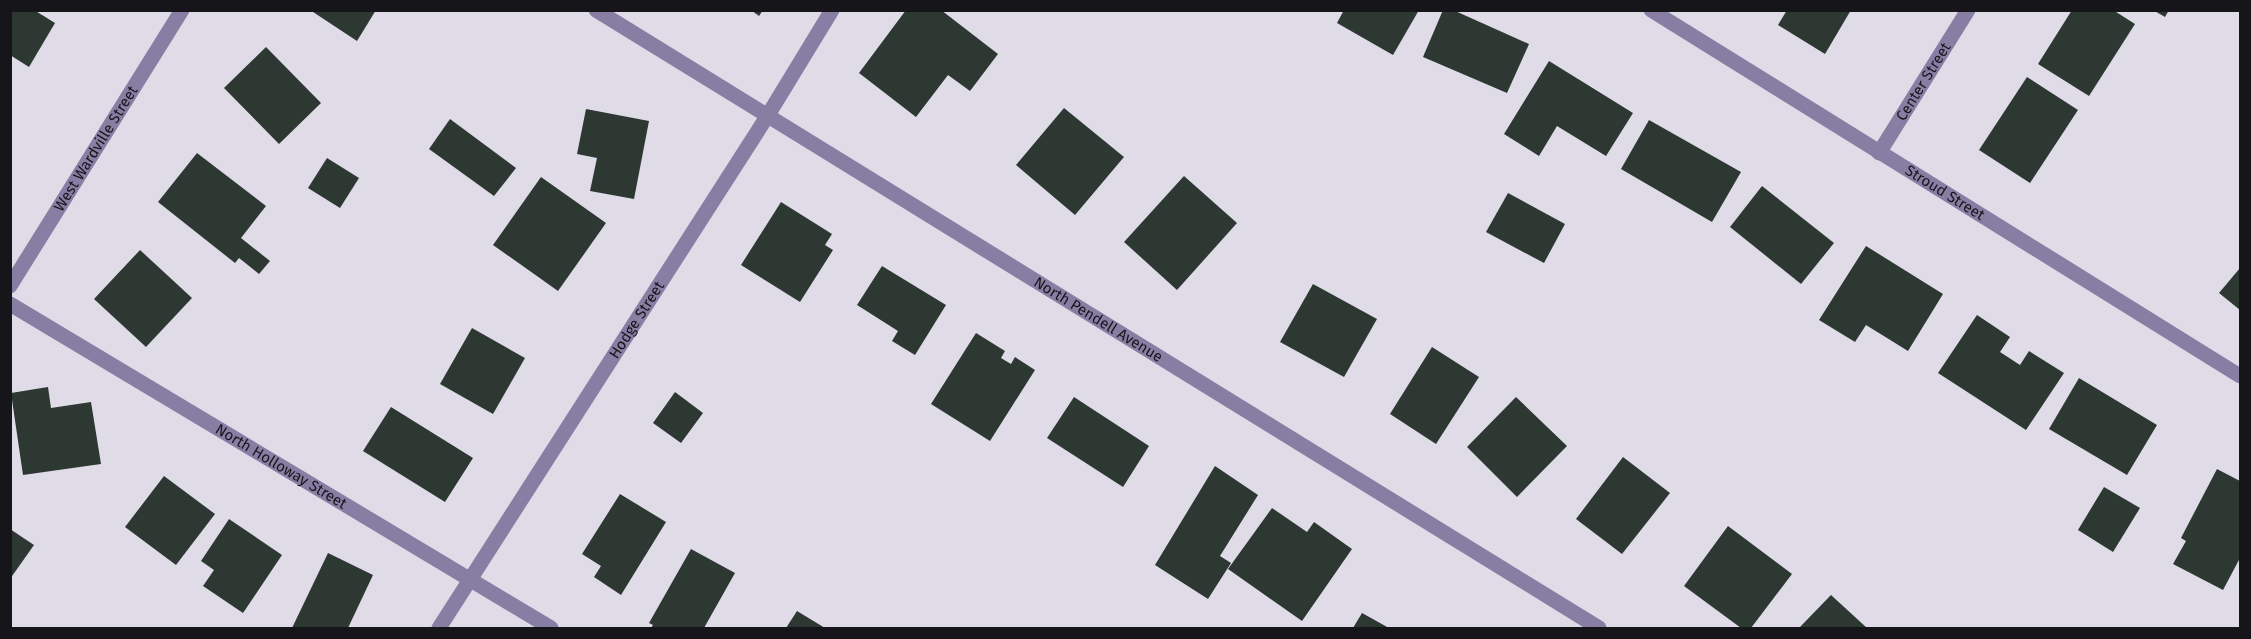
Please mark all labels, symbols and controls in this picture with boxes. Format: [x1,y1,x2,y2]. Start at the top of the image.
street label: Center Street [1892,39,1955,124]
street label: West Wardville Street [50,82,142,215]
street label: Stroud Street [1902,161,1988,224]
street label: North Pendell Avenue [1031,273,1166,366]
street label: Hodge Street [605,277,668,362]
street label: North Holloway Street [212,420,351,513]

